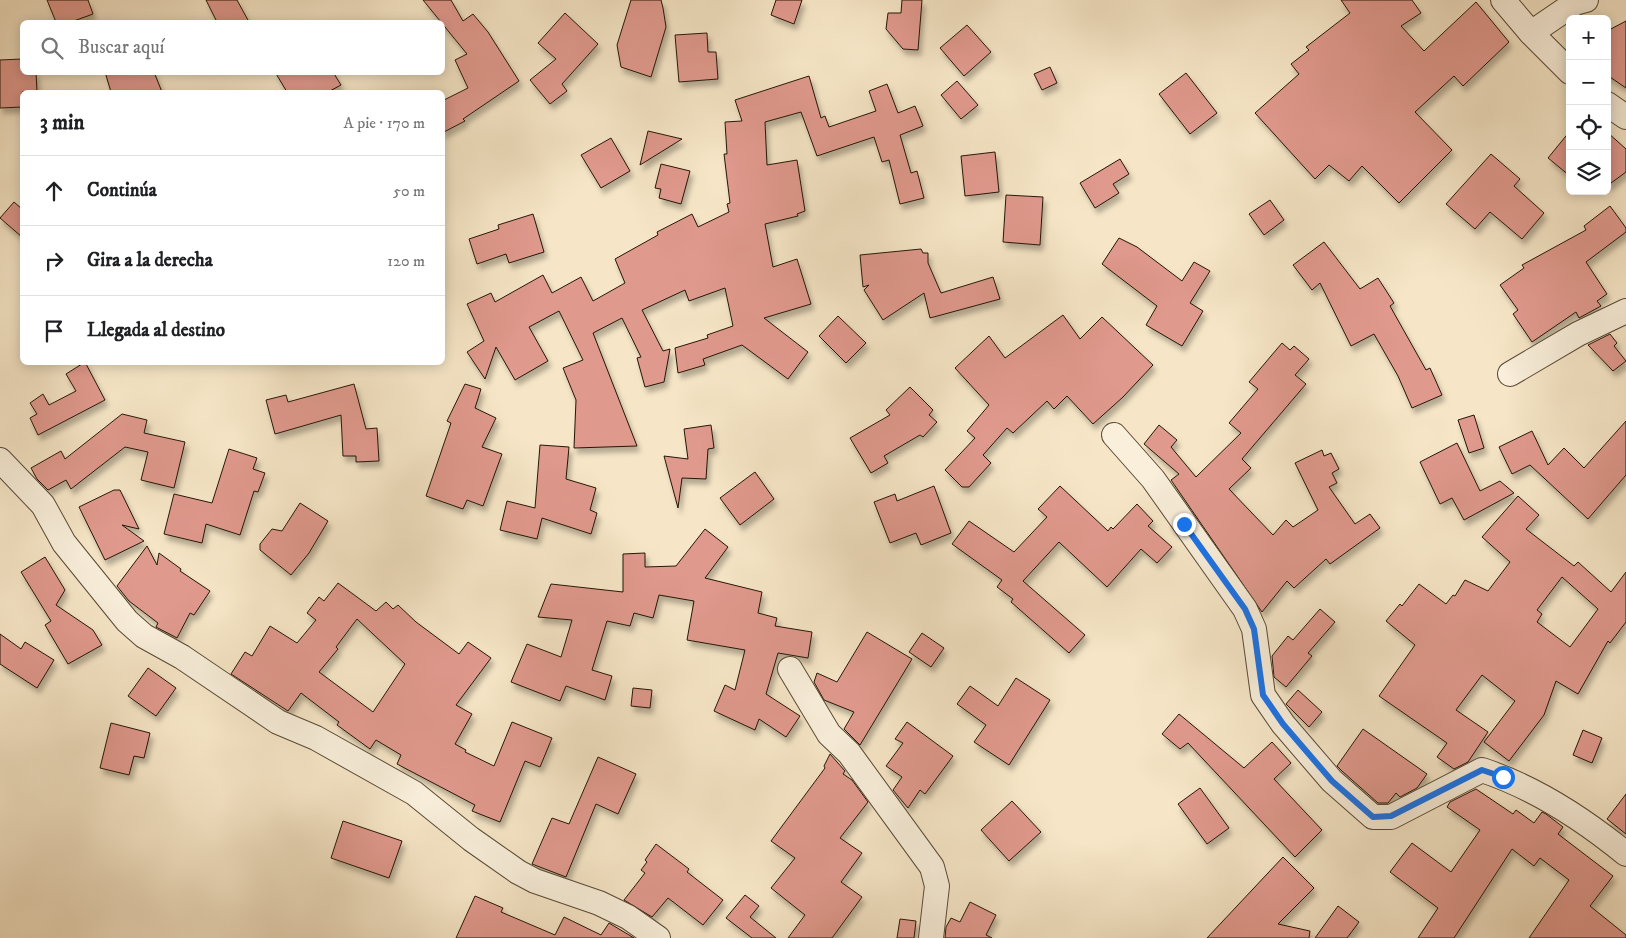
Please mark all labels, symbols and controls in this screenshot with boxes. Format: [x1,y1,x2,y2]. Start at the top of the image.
map controls [1566,15,1611,195]
button: + [1566,15,1611,60]
search box [20,20,445,75]
icon: search [38,34,66,62]
text: Buscar aquí [78,36,164,59]
button: − [1566,60,1611,105]
button: locate [1566,105,1611,150]
text: 3 min [40,110,85,136]
text: A pie · 170 m [344,113,425,133]
button: layers [1566,150,1611,195]
icon: ahead [40,177,68,205]
text: Continúa [87,179,157,202]
text: 50 m [393,181,425,201]
icon: right [40,247,68,275]
text: Gira a la derecha [87,249,213,272]
text: 120 m [387,251,425,271]
icon: arrive [40,317,68,345]
text: Llegada al destino [87,319,225,342]
route end [1173,513,1196,536]
route start [1492,766,1515,789]

